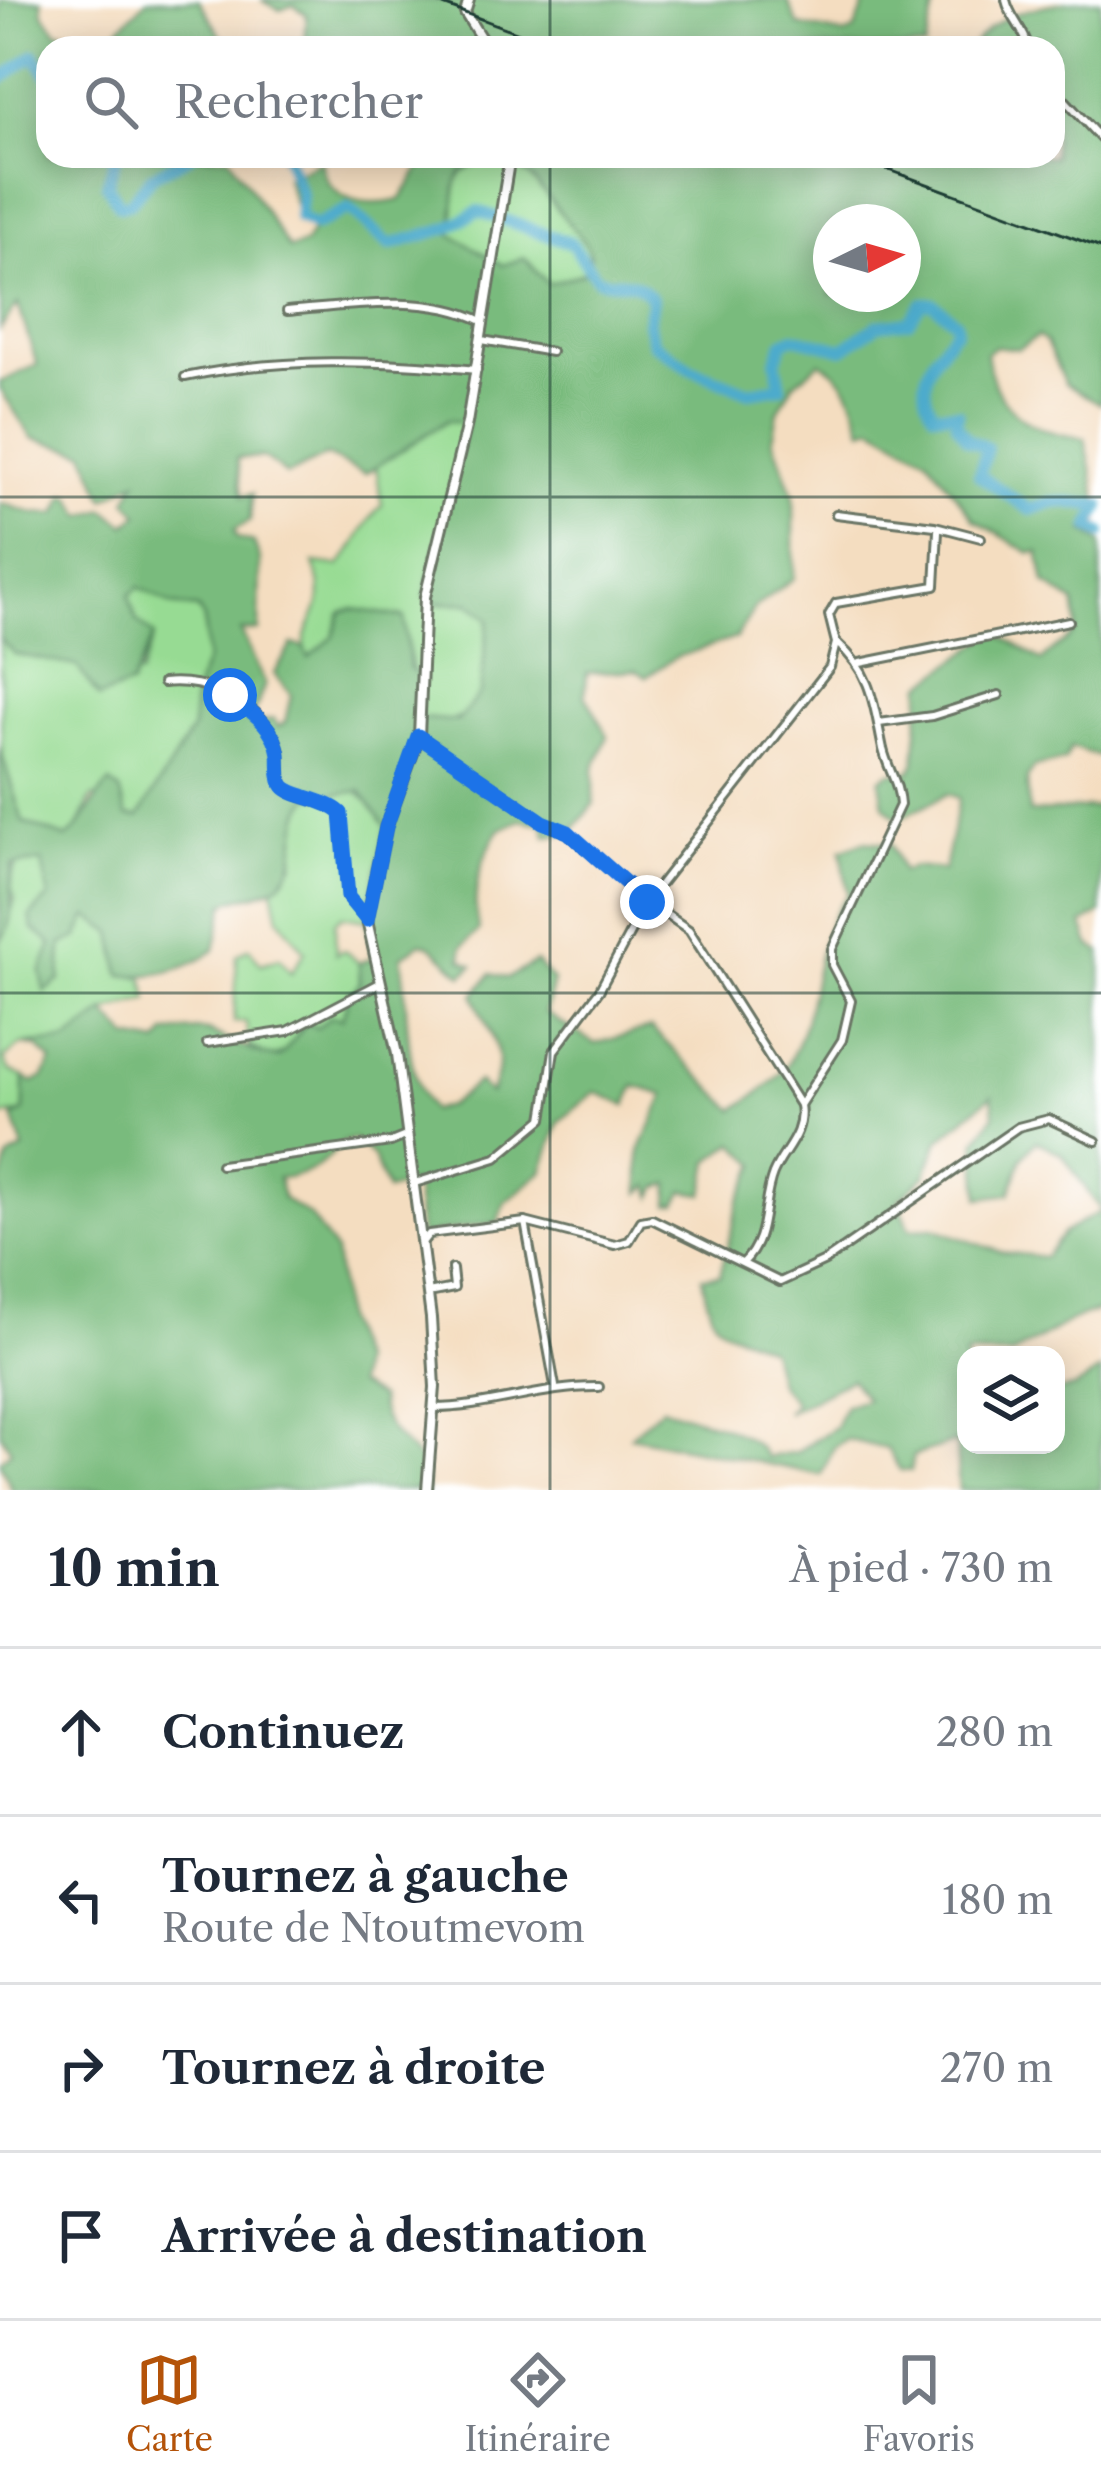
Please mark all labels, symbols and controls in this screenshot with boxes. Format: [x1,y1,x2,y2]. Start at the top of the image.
search box [36,36,1065,168]
icon: search [78,69,144,135]
text: Rechercher [174,74,423,130]
north arrow [813,204,921,312]
route start [203,668,257,722]
route end [620,875,674,929]
map controls [957,1346,1065,1454]
button: layers [957,1346,1065,1454]
text: 10 min [48,1537,220,1599]
text: À pied · 730 m [790,1544,1053,1592]
icon: ahead [48,1699,114,1765]
text: Continuez [162,1704,404,1760]
text: 280 m [936,1708,1053,1756]
text: Tournez à gauche [162,1848,569,1904]
icon: left [48,1867,114,1933]
text: 180 m [942,1876,1053,1924]
text: Route de Ntoutmevom [162,1904,585,1952]
icon: right [48,2035,114,2101]
text: Tournez à droite [162,2040,546,2096]
text: 270 m [940,2044,1053,2092]
icon: arrive [48,2203,114,2269]
text: Arrivée à destination [162,2208,647,2264]
tab: Carte [126,2347,213,2460]
tab: Itinéraire [465,2347,611,2460]
tab: Favoris [863,2347,975,2460]

